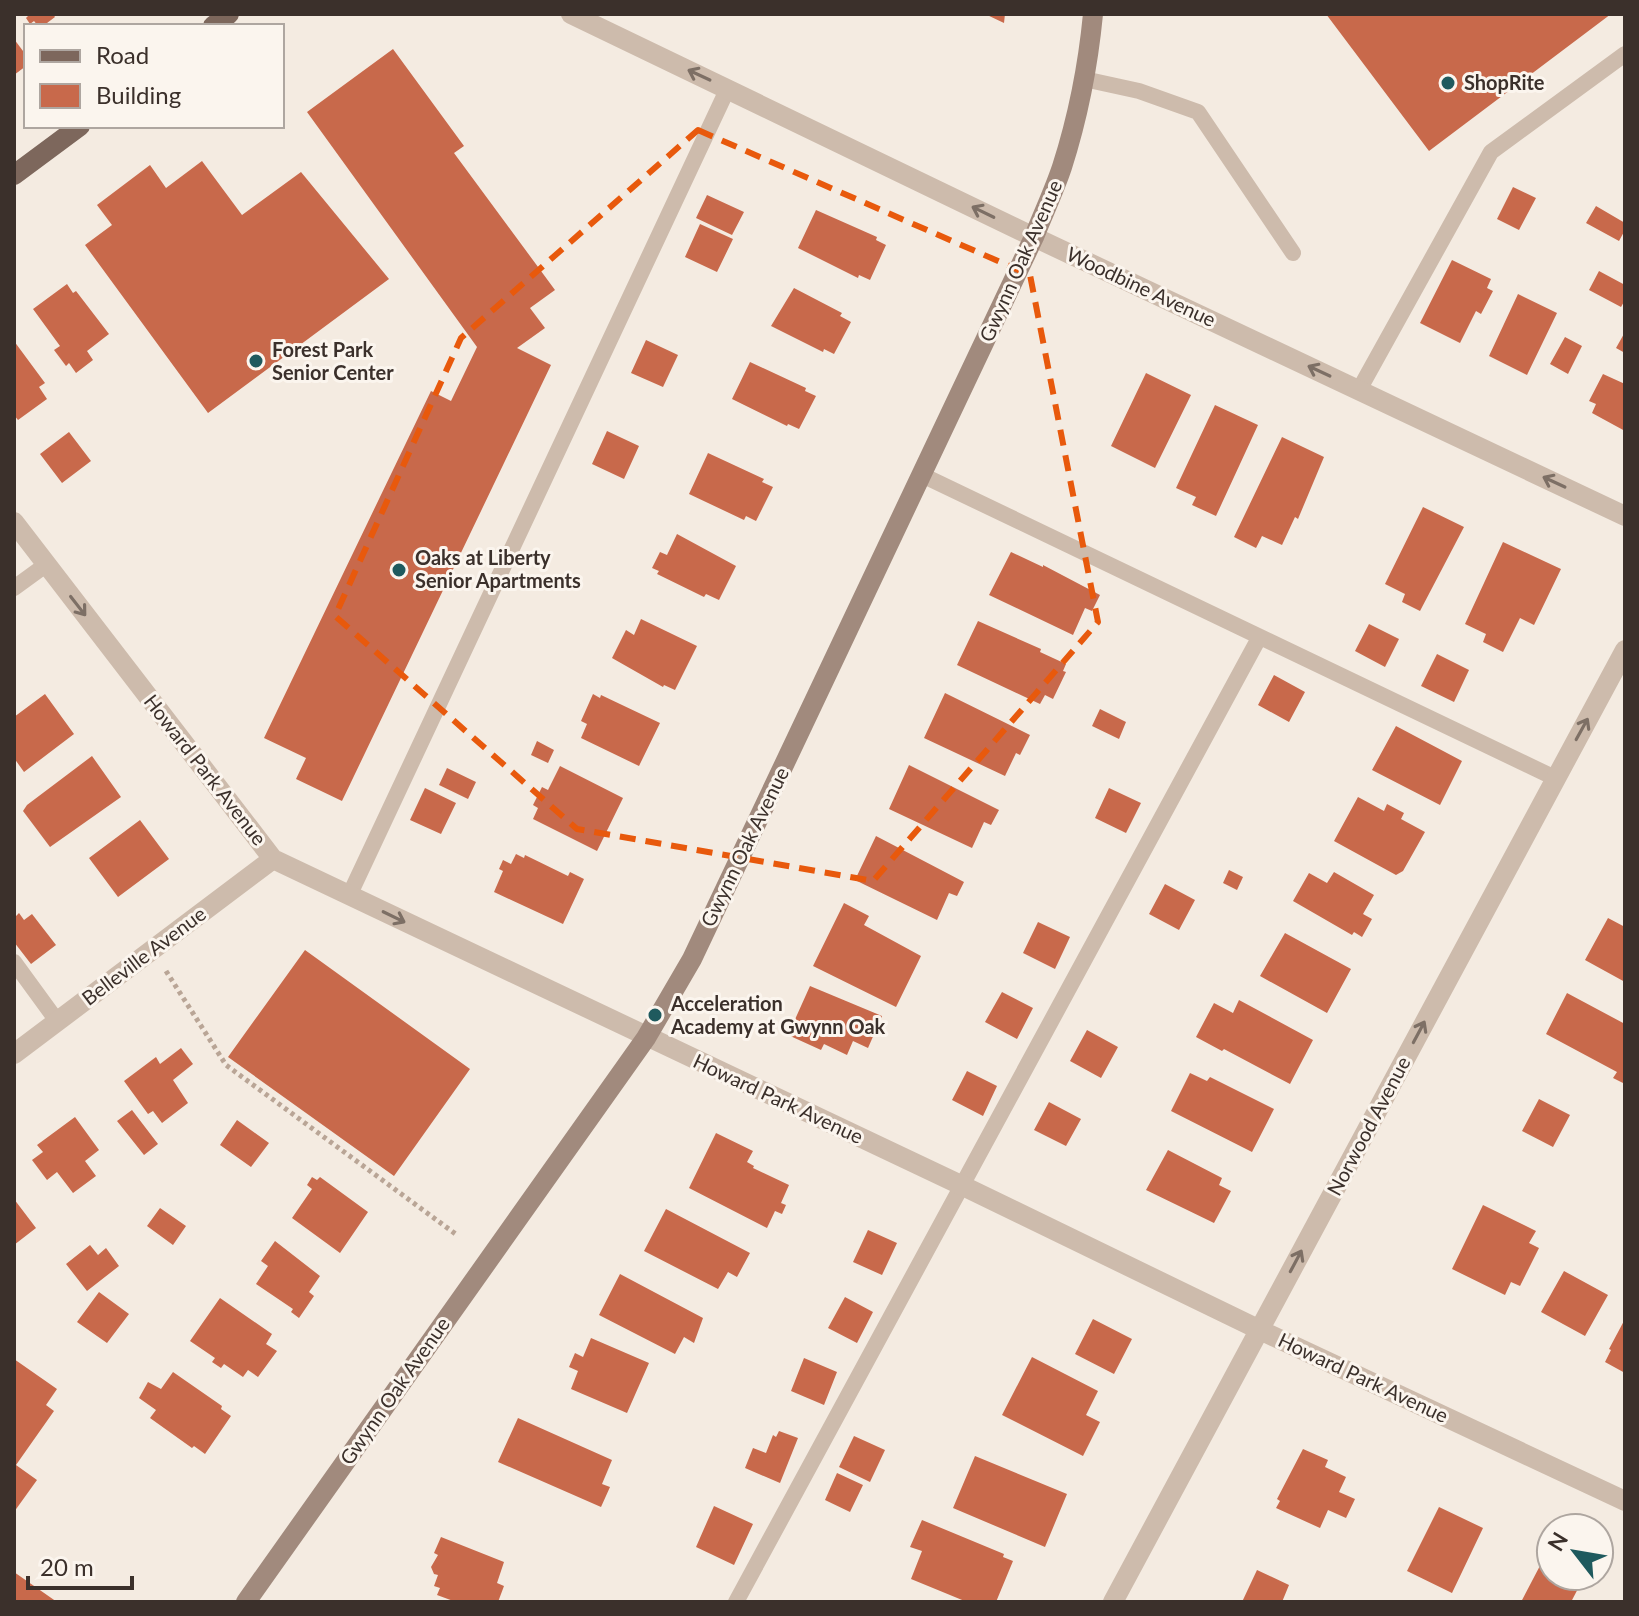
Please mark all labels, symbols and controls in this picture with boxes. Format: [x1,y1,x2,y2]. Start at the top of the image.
legend [24,24,284,128]
text: Road [96,40,149,69]
one-way arrow [687,67,711,82]
place label: ShopRite [1464,70,1545,94]
marker: ShopRite [1439,74,1457,92]
text: Building [96,80,181,109]
street label: Gwynn Oak Avenue [974,176,1067,345]
one-way arrow [972,204,996,219]
street label: Woodbine Avenue [1063,241,1220,331]
place label: Forest Park Senior Center [272,337,394,384]
marker: Forest Park Senior Center [247,352,265,370]
one-way arrow [1308,363,1332,378]
one-way arrow [1543,474,1567,489]
place label: Oaks at Liberty Senior Apartments [415,545,581,592]
marker: Oaks at Liberty Senior Apartments [390,561,408,579]
one-way arrow [70,595,87,616]
street label: Howard Park Avenue [139,689,272,850]
one-way arrow [1574,718,1590,741]
street label: Gwynn Oak Avenue [695,763,793,930]
street label: Belleville Avenue [77,901,210,1010]
one-way arrow [382,910,406,925]
place label: Acceleration Academy at Gwynn Oak [670,991,886,1038]
marker: Acceleration Academy at Gwynn Oak [646,1006,664,1024]
one-way arrow [1412,1020,1427,1044]
street label: Howard Park Avenue [690,1048,867,1148]
street label: Norwood Avenue [1321,1052,1415,1199]
one-way arrow [1289,1250,1305,1273]
street label: Gwynn Oak Avenue [334,1312,454,1469]
street label: Howard Park Avenue [1275,1327,1452,1427]
north arrow [1535,1512,1615,1592]
text: N [1541,1527,1573,1556]
scale bar [28,1540,132,1590]
text: 20 m [40,1552,94,1581]

